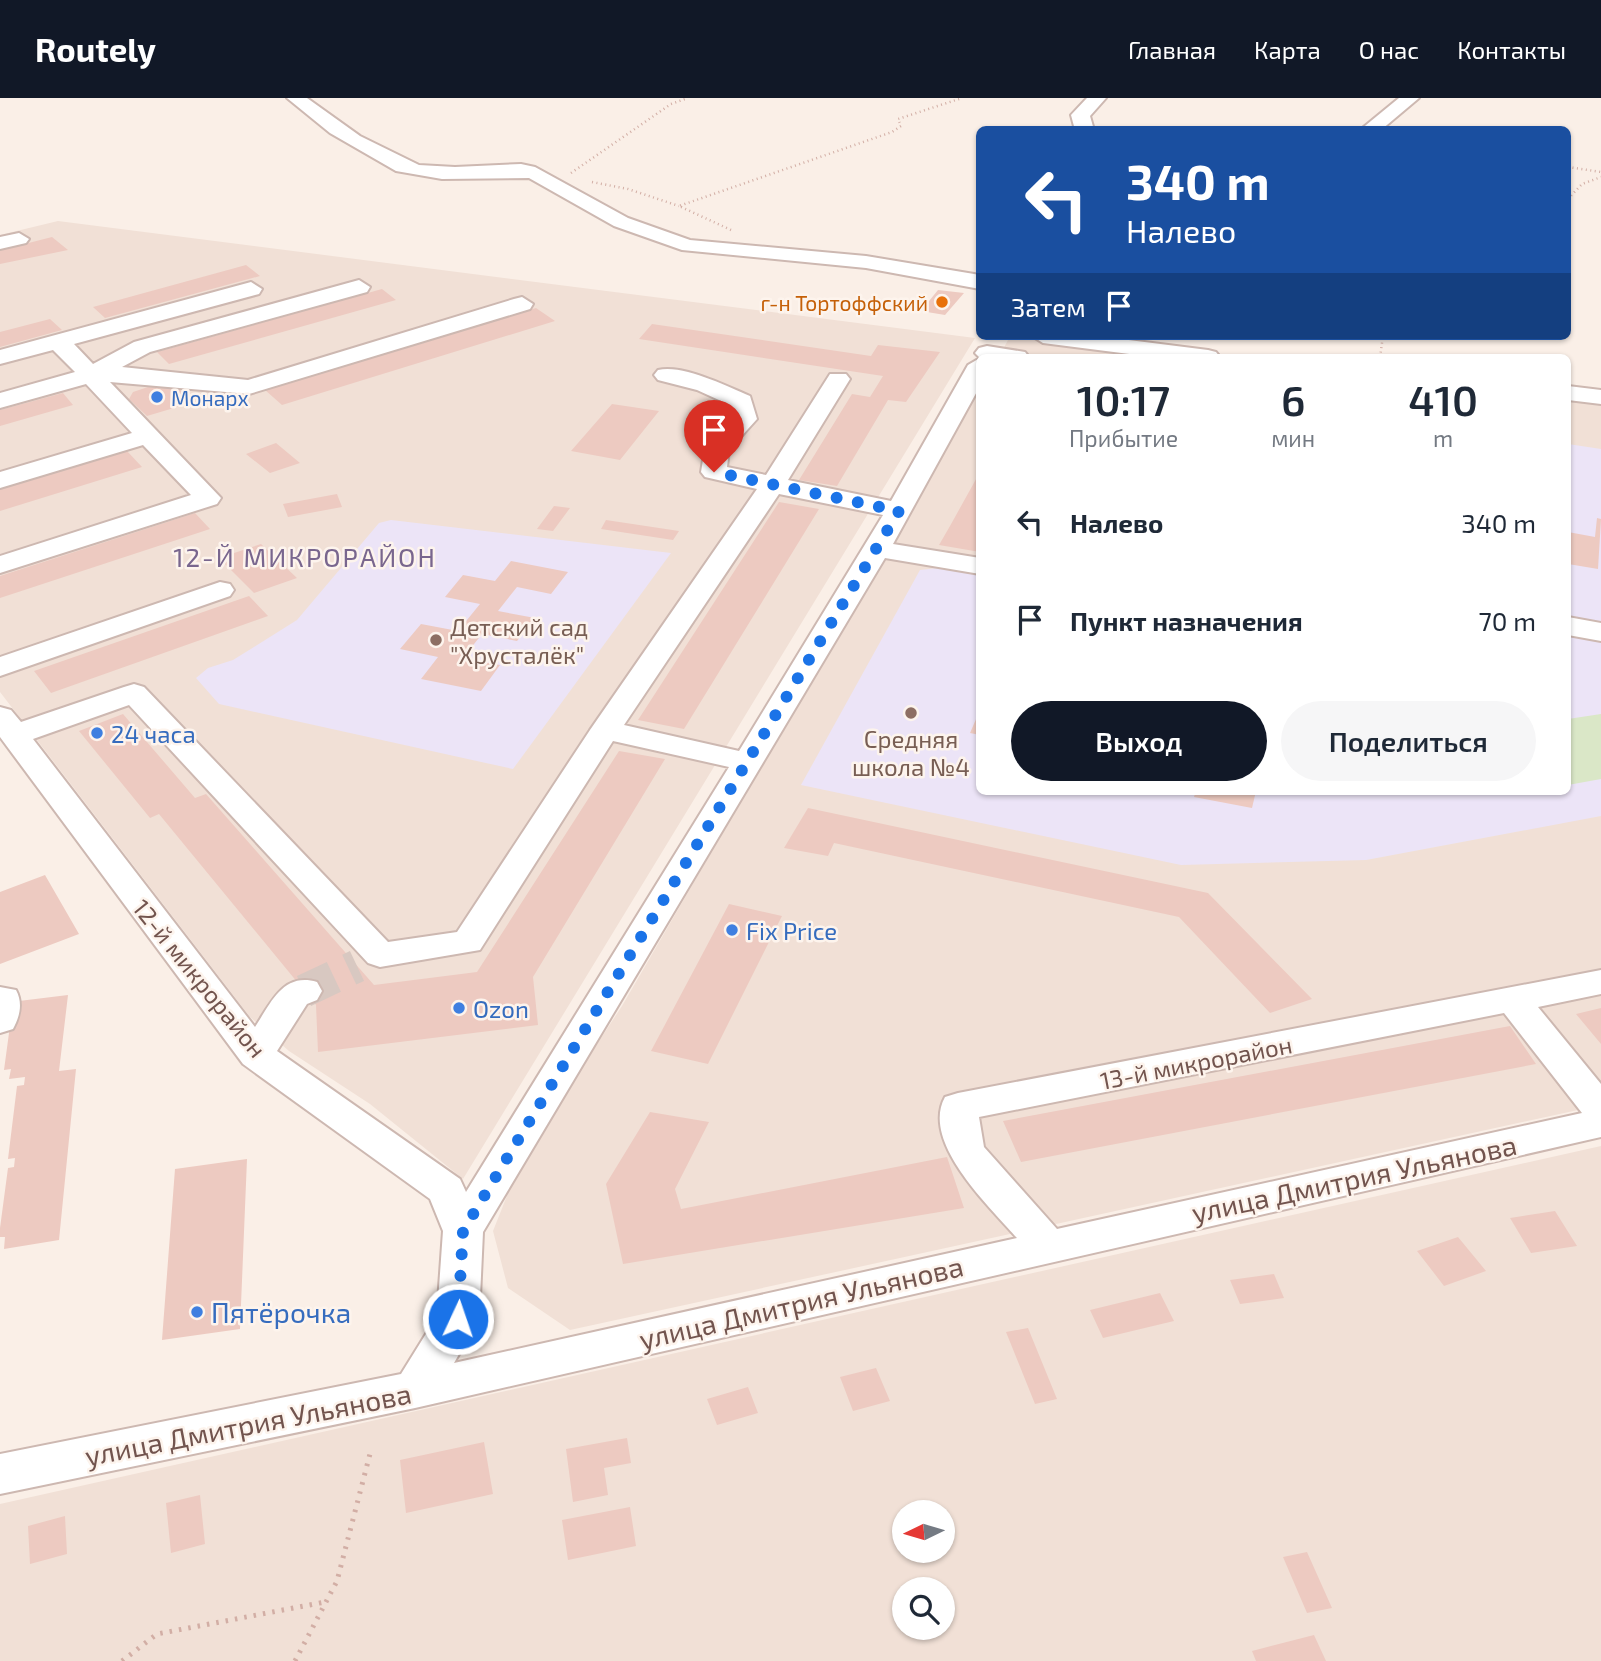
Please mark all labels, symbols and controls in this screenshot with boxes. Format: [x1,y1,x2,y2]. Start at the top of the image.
text: Routely [35,29,156,69]
text: Главная [1128,35,1216,64]
text: Карта [1254,35,1321,64]
text: О нас [1359,35,1419,64]
text: Контакты [1457,35,1566,64]
text: 340 m [1126,151,1270,210]
icon: left [1011,154,1102,245]
text: Налево [1126,211,1236,249]
icon: arrive [1100,287,1138,325]
place label: г-н Тортоффский [760,290,928,315]
text: Затем [1011,291,1086,322]
marker: г-н Тортоффский [934,294,950,310]
text: 10:17 [1077,374,1170,424]
text: 6 [1281,374,1305,424]
text: 410 [1408,374,1478,424]
place label: Монарх [171,385,249,410]
marker: Монарх [149,389,165,405]
pin [684,400,744,472]
icon: arrive [695,411,733,449]
text: Прибытие [1069,424,1178,452]
text: мин [1271,424,1315,452]
text: m [1433,424,1453,452]
icon: left [1011,503,1049,541]
text: Налево [1070,507,1163,538]
text: 340 m [1461,507,1536,538]
district label: 12-Й МИКРОРАЙОН [173,541,437,572]
icon: arrive [1011,601,1049,639]
text: Пункт назначения [1070,605,1303,636]
text: 70 m [1478,605,1536,636]
place label: Детский сад "Хрусталёк" [450,612,588,670]
marker: Детский сад "Хрусталёк" [428,632,444,648]
button: Выход [1011,701,1267,781]
button: Поделиться [1281,701,1536,781]
marker: Средняя школа №4 [903,705,919,721]
place label: 24 часа [111,719,196,748]
place label: Средняя школа №4 [852,724,970,781]
marker: 24 часа [89,725,105,741]
street label: 12-й микрорайон [127,893,273,1063]
place label: Fix Price [746,916,837,945]
marker: Fix Price [724,922,740,938]
place label: Ozon [473,994,529,1023]
marker: Ozon [451,1000,467,1016]
street label: 13-й микрорайон [1098,1029,1294,1095]
street label: улица Дмитрия Ульянова [1188,1127,1520,1229]
street label: улица Дмитрия Ульянова [636,1248,966,1356]
position arrow [421,1282,495,1356]
place label: Пятёрочка [211,1295,351,1329]
marker: Пятёрочка [189,1304,205,1320]
street label: улица Дмитрия Ульянова [82,1376,414,1472]
north arrow [892,1500,956,1563]
map controls [892,1500,955,1640]
button: search [892,1577,955,1640]

